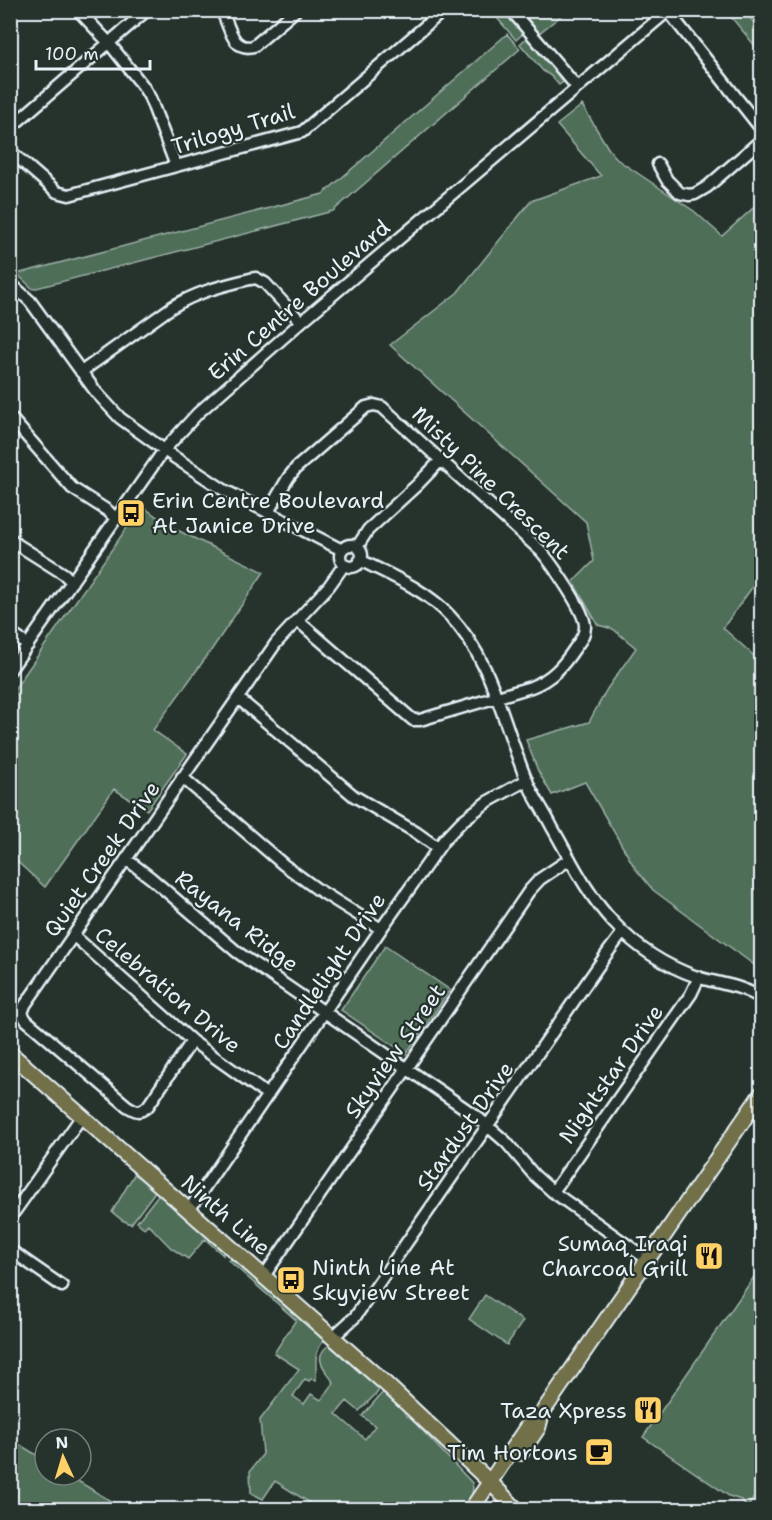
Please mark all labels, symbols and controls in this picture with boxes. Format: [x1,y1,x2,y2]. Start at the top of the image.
scale bar [36,33,150,71]
text: 100 m [45,42,99,66]
street label: Trilogy Trail [168,96,299,161]
street label: Erin Centre Boulevard [202,213,396,387]
street label: Misty Pine Crescent [406,400,576,566]
place label: Erin Centre Boulevard At Janice Drive [152,486,384,540]
bus stop icon: Erin Centre Boulevard At Janice Drive [115,497,147,529]
street label: Quiet Creek Drive [37,775,167,943]
street label: Rayana Ridge [169,864,305,978]
street label: Candlelight Drive [266,887,392,1055]
street label: Celebration Drive [89,920,247,1060]
street label: Skyview Street [338,978,452,1124]
street label: Nightstar Drive [552,999,670,1149]
street label: Stardust Drive [410,1056,520,1196]
street label: Ninth Line [175,1168,277,1262]
place label: Sumaq Iraqi Charcoal Grill [542,1229,688,1283]
restaurant icon: Sumaq Iraqi Charcoal Grill [693,1240,725,1272]
place label: Ninth Line At Skyview Street [312,1253,470,1307]
bus stop icon: Ninth Line At Skyview Street [275,1264,307,1296]
restaurant icon: Taza Xpress [632,1394,664,1426]
place label: Taza Xpress [500,1396,627,1425]
north arrow [33,1427,93,1487]
text: N [55,1432,69,1453]
cafe icon: Tim Hortons [583,1436,615,1468]
place label: Tim Hortons [447,1438,578,1467]

